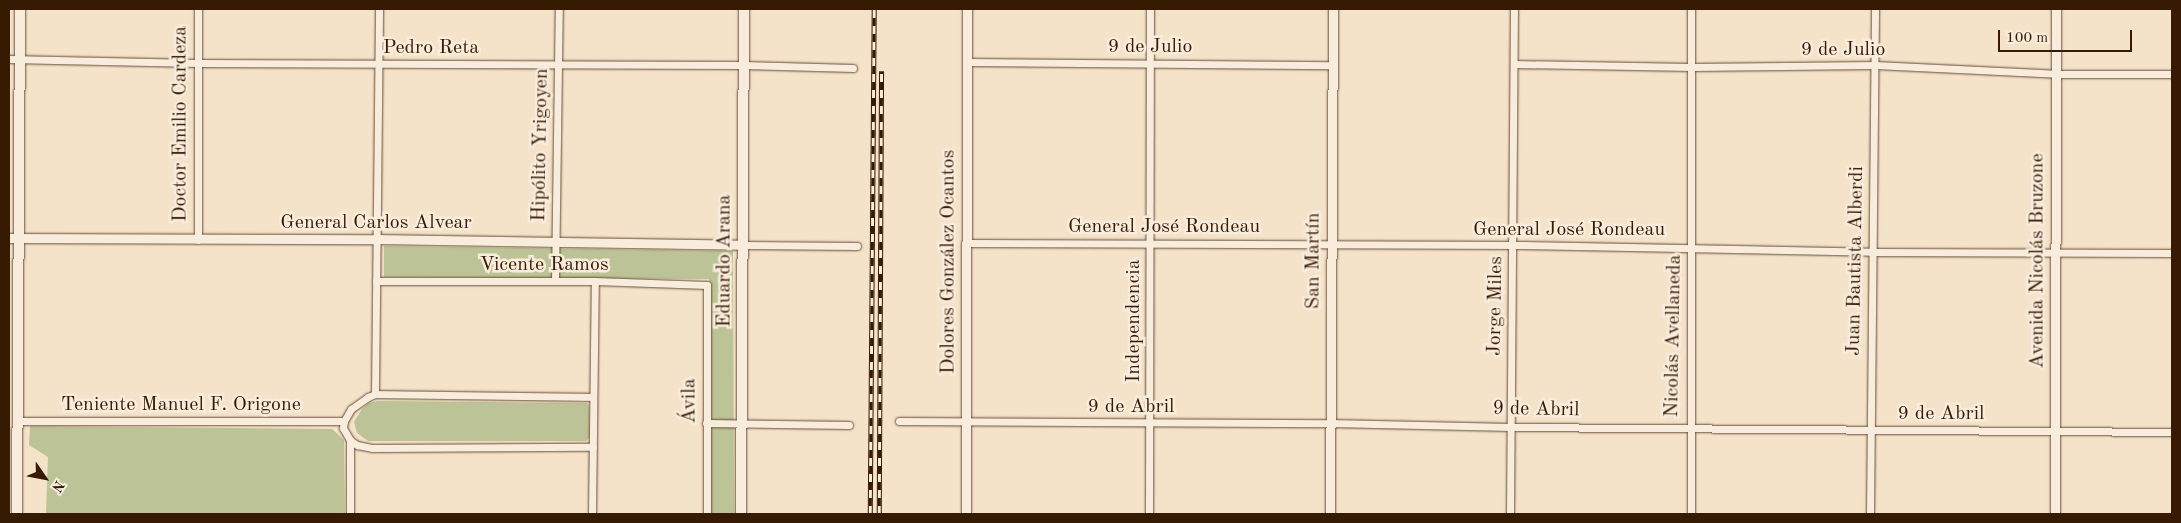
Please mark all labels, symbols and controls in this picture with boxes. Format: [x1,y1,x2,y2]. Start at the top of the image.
scale bar [2001,20,2135,52]
street label: Doctor Emilio Cardeza [169,26,193,222]
text: 100 m [2006,31,2048,46]
street label: 9 de Julio [1108,35,1192,59]
street label: Pedro Reta [383,36,479,60]
street label: 9 de Julio [1801,38,1885,62]
street label: Hipólito Yrigoyen [528,68,554,222]
street label: Dolores González Ocantos [937,150,961,374]
street label: Avenida Nicolás Bruzone [2026,153,2050,369]
street label: Juan Bautista Alberdi [1842,166,1870,356]
street label: Eduardo Arana [713,195,737,327]
street label: General Carlos Alvear [280,211,472,235]
street label: San Martín [1302,213,1326,309]
street label: General José Rondeau [1068,215,1260,239]
street label: General José Rondeau [1473,218,1665,242]
street label: Vicente Ramos [479,253,609,277]
street label: Nicolás Avellaneda [1661,254,1687,418]
street label: Jorge Miles [1483,256,1509,356]
street label: Independencia [1122,259,1146,383]
street label: Ávila [678,378,702,424]
street label: Teniente Manuel F. Origone [61,393,301,417]
street label: 9 de Abril [1088,395,1174,419]
street label: 9 de Abril [1492,397,1580,423]
street label: 9 de Abril [1898,402,1984,426]
north arrow [20,453,70,503]
text: N [49,478,66,494]

